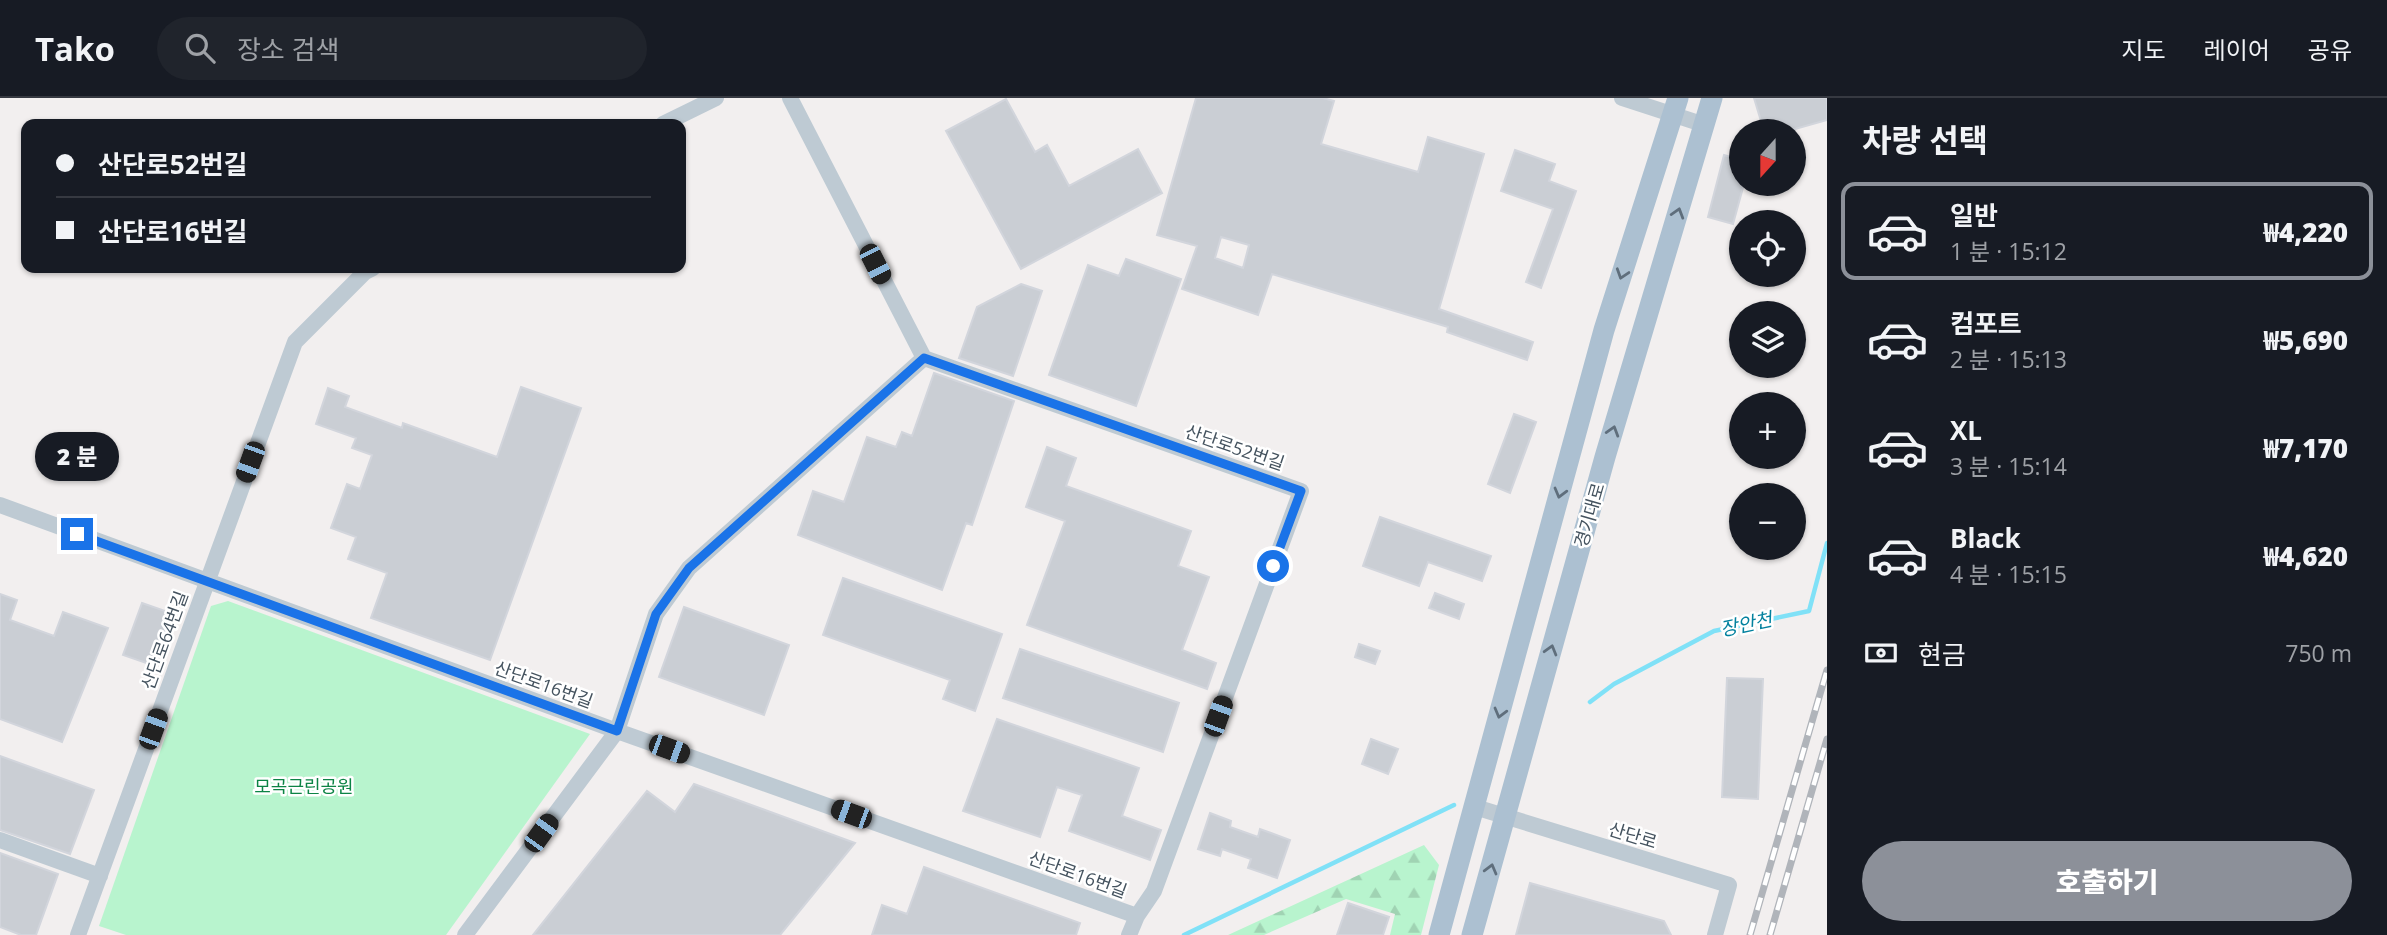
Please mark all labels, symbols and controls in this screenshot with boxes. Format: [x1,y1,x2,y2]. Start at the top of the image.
search box [157,17,647,80]
text: Tako [35,26,115,71]
icon: search [181,29,219,67]
text: 장소 검색 [237,31,339,67]
text: 지도 [2121,33,2166,66]
text: 레이어 [2204,33,2270,66]
text: 공유 [2308,33,2352,66]
text: 차량 선택 [1862,118,1988,161]
north arrow [1729,119,1806,196]
map controls [1729,119,1806,560]
text: 산단로52번길 [98,146,247,182]
text: 일반 [1950,197,1998,233]
icon: car [1866,200,1929,263]
one-way arrow [1670,207,1685,219]
button: locate [1729,210,1806,287]
text: 산단로16번길 [98,213,247,249]
text: ₩4,220 [2263,214,2348,250]
text: 1 분 · 15:12 [1950,235,2067,267]
car [857,241,894,287]
one-way arrow [1616,268,1631,280]
button: layers [1729,301,1806,378]
text: 컴포트 [1950,305,2022,341]
icon: car [1866,308,1929,371]
text: ₩5,690 [2263,322,2348,358]
text: 2 분 · 15:13 [1950,343,2067,375]
button: + [1729,392,1806,469]
text: XL [1950,412,1982,448]
icon: car [1866,416,1929,479]
street label: 산단로52번길 [1182,419,1288,475]
one-way arrow [1604,425,1619,437]
text: ₩7,170 [2263,430,2348,466]
callout: 2 분 [35,432,119,482]
car [233,439,268,485]
text: 2 분 [57,440,97,472]
text: 3 분 · 15:14 [1950,450,2067,482]
street label: 경기대로 [1568,480,1610,550]
button: − [1729,483,1806,560]
one-way arrow [1554,487,1568,499]
route end [61,518,93,550]
text: Black [1950,520,2021,556]
icon: car [1866,524,1929,587]
text: ₩4,620 [2263,538,2348,574]
route start [1257,550,1289,582]
text: 4 분 · 15:15 [1950,558,2067,590]
street label: 산단로64번길 [135,587,193,693]
water label: 장안천 [1718,606,1776,642]
icon: cash [1862,634,1900,672]
text: 현금 [1918,636,1966,672]
text: 750 m [2285,637,2352,669]
one-way arrow [1543,644,1557,656]
street label: 산단로16번길 [491,655,597,713]
car [1201,693,1236,739]
car [136,706,171,752]
one-way arrow [1494,706,1509,718]
car [646,732,693,766]
park label: 모곡근린공원 [254,774,354,798]
car [828,797,875,831]
car [521,810,562,856]
street label: 산단로 [1606,816,1660,854]
button: 호출하기 [1862,841,2352,921]
street label: 산단로16번길 [1025,845,1131,903]
one-way arrow [1482,863,1497,875]

